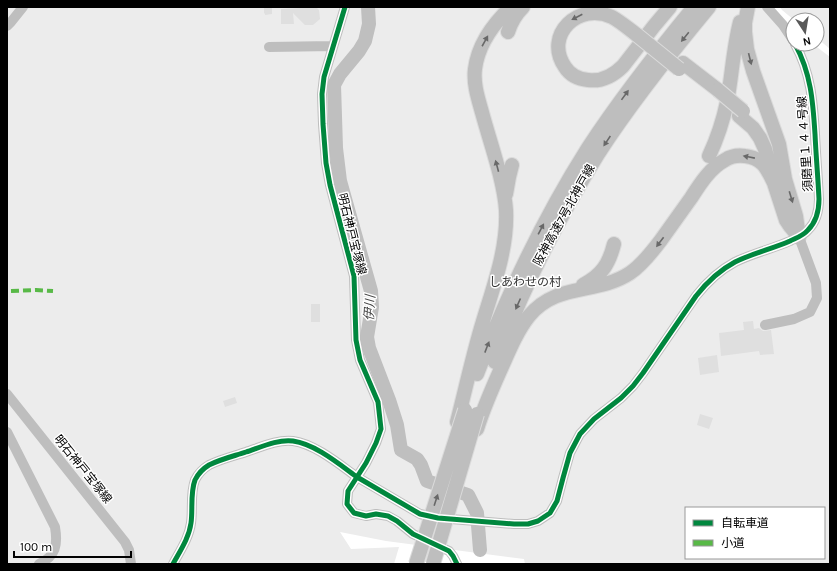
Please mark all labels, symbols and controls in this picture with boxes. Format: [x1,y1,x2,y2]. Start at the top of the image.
north arrow [785,12,825,52]
one-way arrow [571,14,583,21]
one-way arrow [680,32,689,43]
text: N [802,34,812,48]
one-way arrow [482,35,489,47]
one-way arrow [747,53,753,66]
one-way arrow [621,90,629,101]
street label: 須磨里１４４号線 [795,96,815,192]
one-way arrow [603,136,611,147]
one-way arrow [742,153,755,159]
one-way arrow [494,160,500,172]
street label: 阪神高速7号北神戸線 [530,162,598,268]
one-way arrow [788,191,794,203]
street label: 明石神戸宝塚線 [335,192,369,276]
one-way arrow [538,223,544,235]
one-way arrow [656,236,664,247]
park label: しあわせの村 [489,275,562,289]
water label: 伊川 [361,293,378,321]
one-way arrow [515,299,521,310]
one-way arrow [485,341,491,353]
street label: 明石神戸宝塚線 [51,432,115,506]
one-way arrow [433,494,439,506]
legend [685,507,825,559]
text: 自転車道 [721,516,769,530]
scale bar [14,533,131,559]
text: 小道 [721,536,745,550]
text: 100 m [20,540,52,554]

